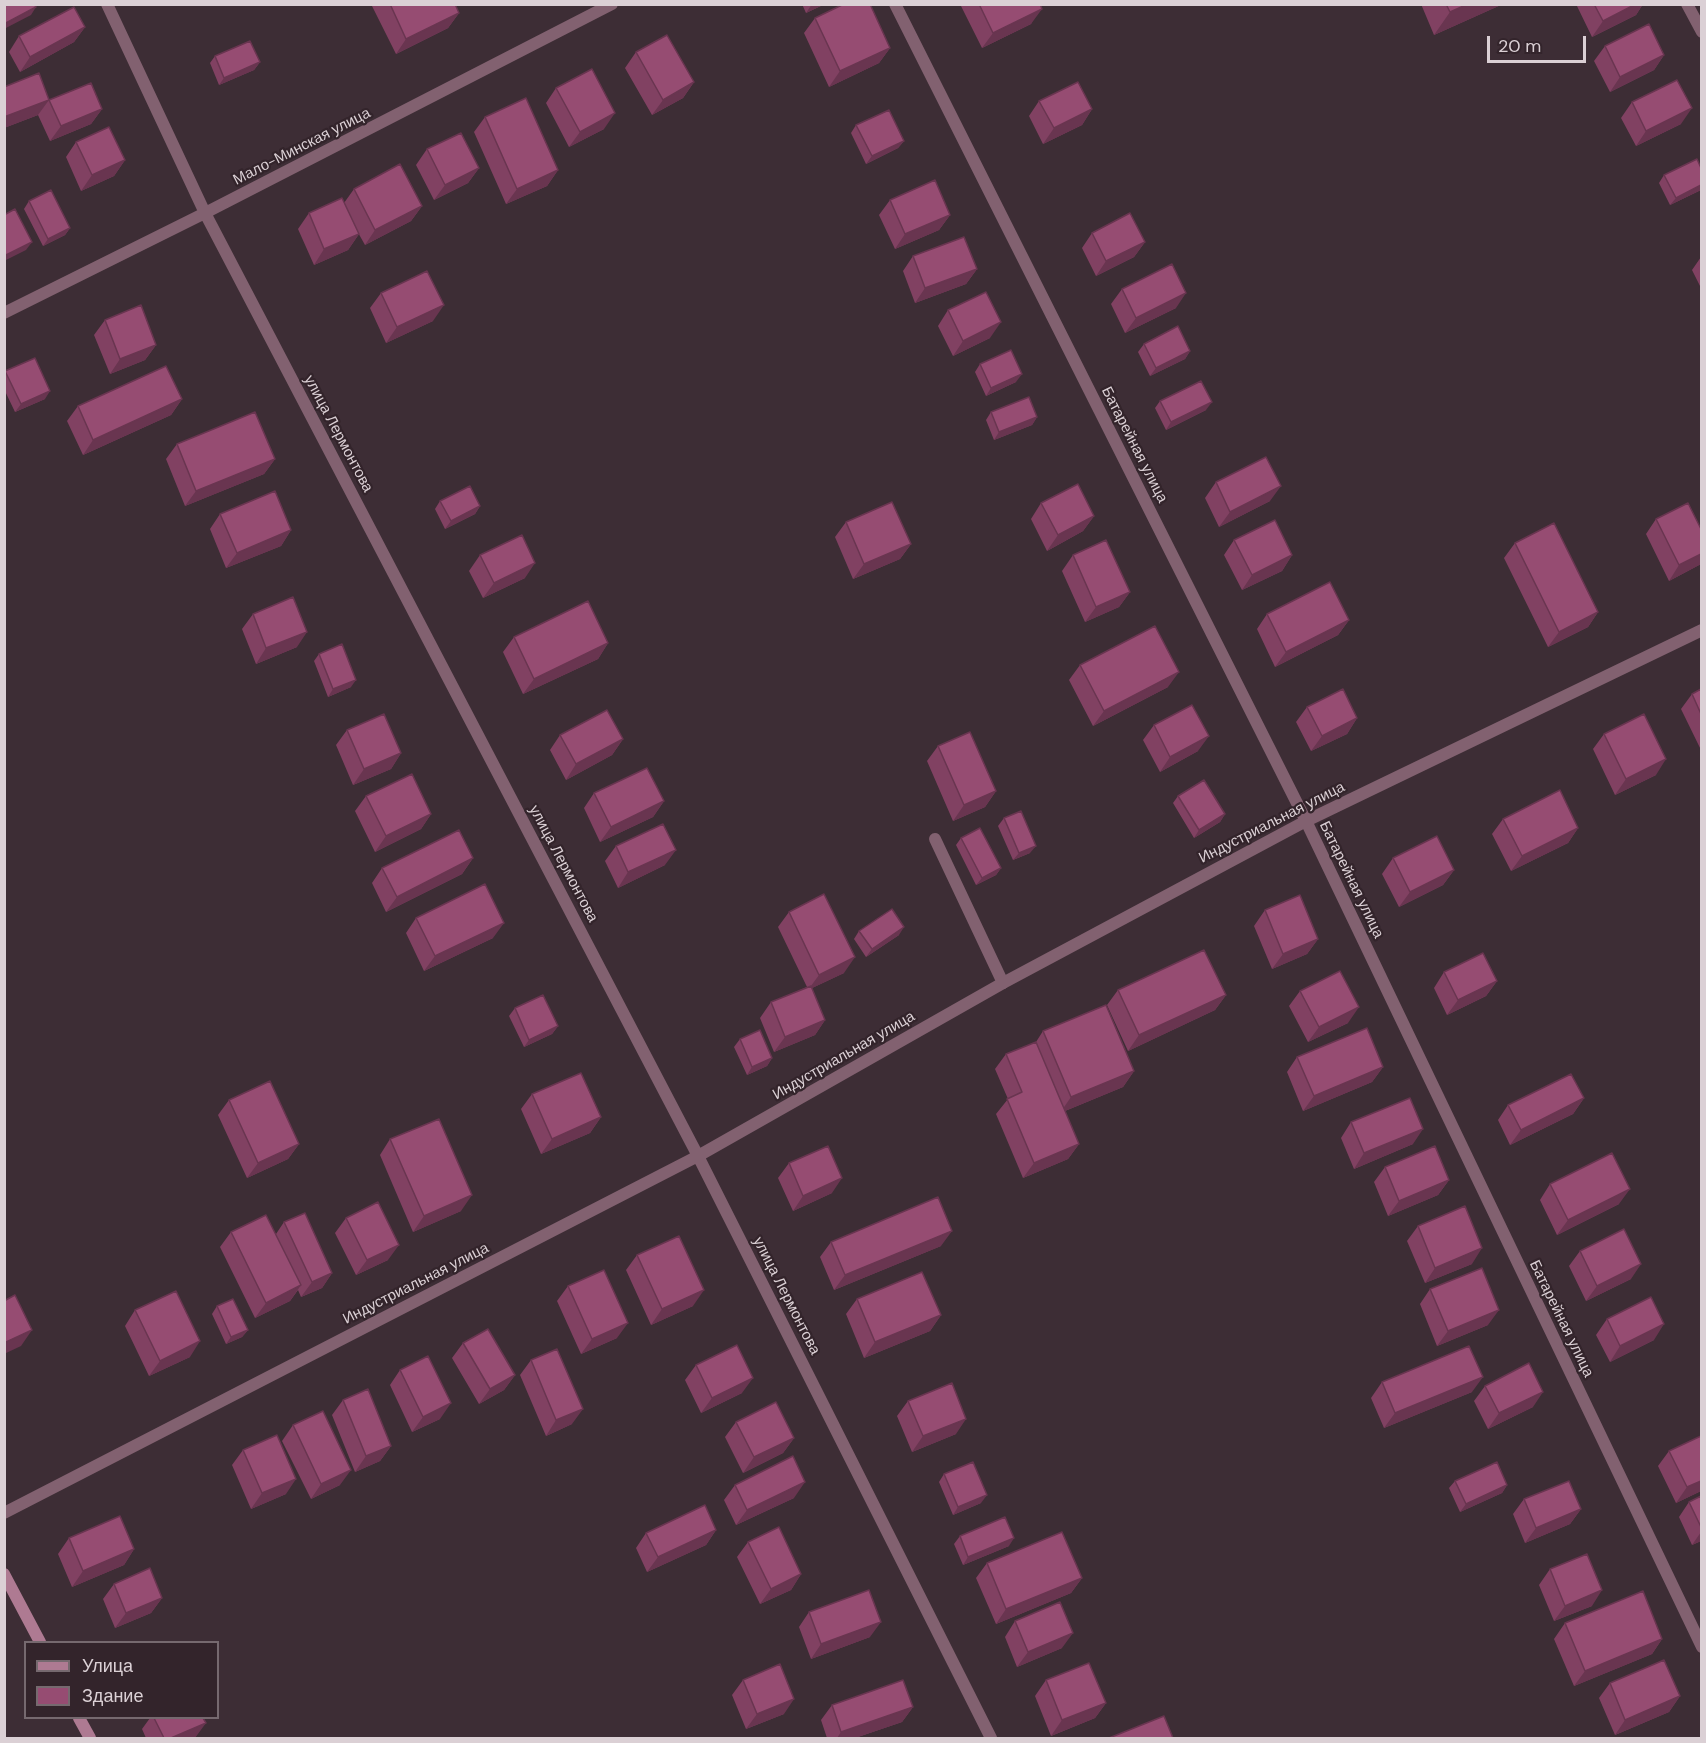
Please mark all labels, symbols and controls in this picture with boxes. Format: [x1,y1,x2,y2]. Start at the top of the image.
scale bar [1490,24,1589,62]
text: 20 m [1498,34,1541,58]
street label: Мало-Минская улица [230,105,374,189]
street label: улица Лермонтова [300,372,376,496]
street label: Батарейная улица [1097,384,1171,506]
street label: Индустриальная улица [1196,778,1348,868]
street label: улица Лермонтова [525,802,601,926]
street label: Батарейная улица [1315,819,1387,941]
street label: Индустриальная улица [770,1008,918,1104]
street label: улица Лермонтова [748,1234,824,1358]
street label: Индустриальная улица [340,1239,492,1329]
street label: Батарейная улица [1525,1258,1597,1380]
legend [24,1641,219,1719]
text: Улица [82,1654,133,1678]
text: Здание [82,1684,143,1708]

